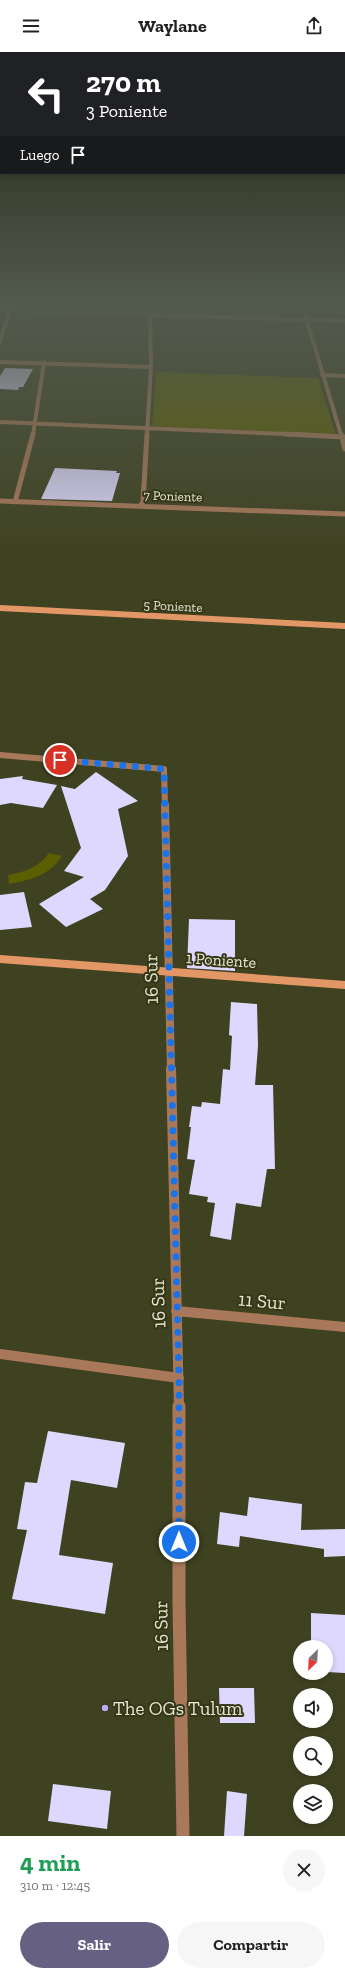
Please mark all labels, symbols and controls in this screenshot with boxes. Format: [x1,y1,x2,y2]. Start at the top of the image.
icon: menu [20,15,42,37]
text: Waylane [138,15,207,37]
icon: share [303,15,325,37]
text: 270 m [86,66,161,99]
icon: left [20,68,72,120]
text: 3 Poniente [86,100,167,122]
icon: arrive [67,144,89,166]
text: Luego [20,146,59,164]
street label: 7 Poniente [143,487,203,505]
street label: 5 Poniente [143,597,203,615]
pin [43,743,77,777]
icon: arrive [49,749,71,771]
street label: 1 Poniente [185,948,257,972]
street label: 16 Sur [139,954,163,1004]
street label: 16 Sur [146,1277,170,1329]
street label: 11 Sur [237,1287,287,1315]
position arrow [158,1521,200,1563]
street label: 16 Sur [149,1601,173,1651]
north arrow [293,1640,333,1680]
map controls [293,1640,333,1824]
button: sound [293,1688,333,1728]
place label: The OGs Tulum [113,1697,243,1720]
marker: The OGs Tulum [100,1703,110,1713]
button: search [293,1736,333,1776]
button: layers [293,1784,333,1824]
text: 4 min [20,1848,81,1877]
button: close [283,1849,325,1891]
text: 310 m · 12:45 [20,1878,90,1893]
button: Salir [20,1922,169,1968]
button: Compartir [177,1922,325,1968]

